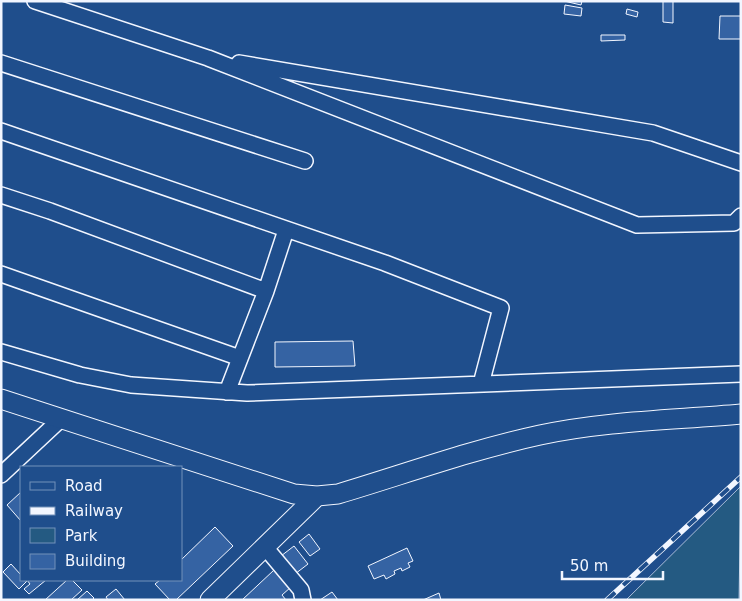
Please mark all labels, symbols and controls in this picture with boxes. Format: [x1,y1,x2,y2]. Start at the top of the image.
legend [20,466,182,581]
text: Road [65,477,103,495]
text: Railway [65,502,123,520]
text: Park [65,527,98,545]
scale bar [562,548,663,580]
text: Building [65,552,126,570]
text: 50 m [570,557,608,575]

